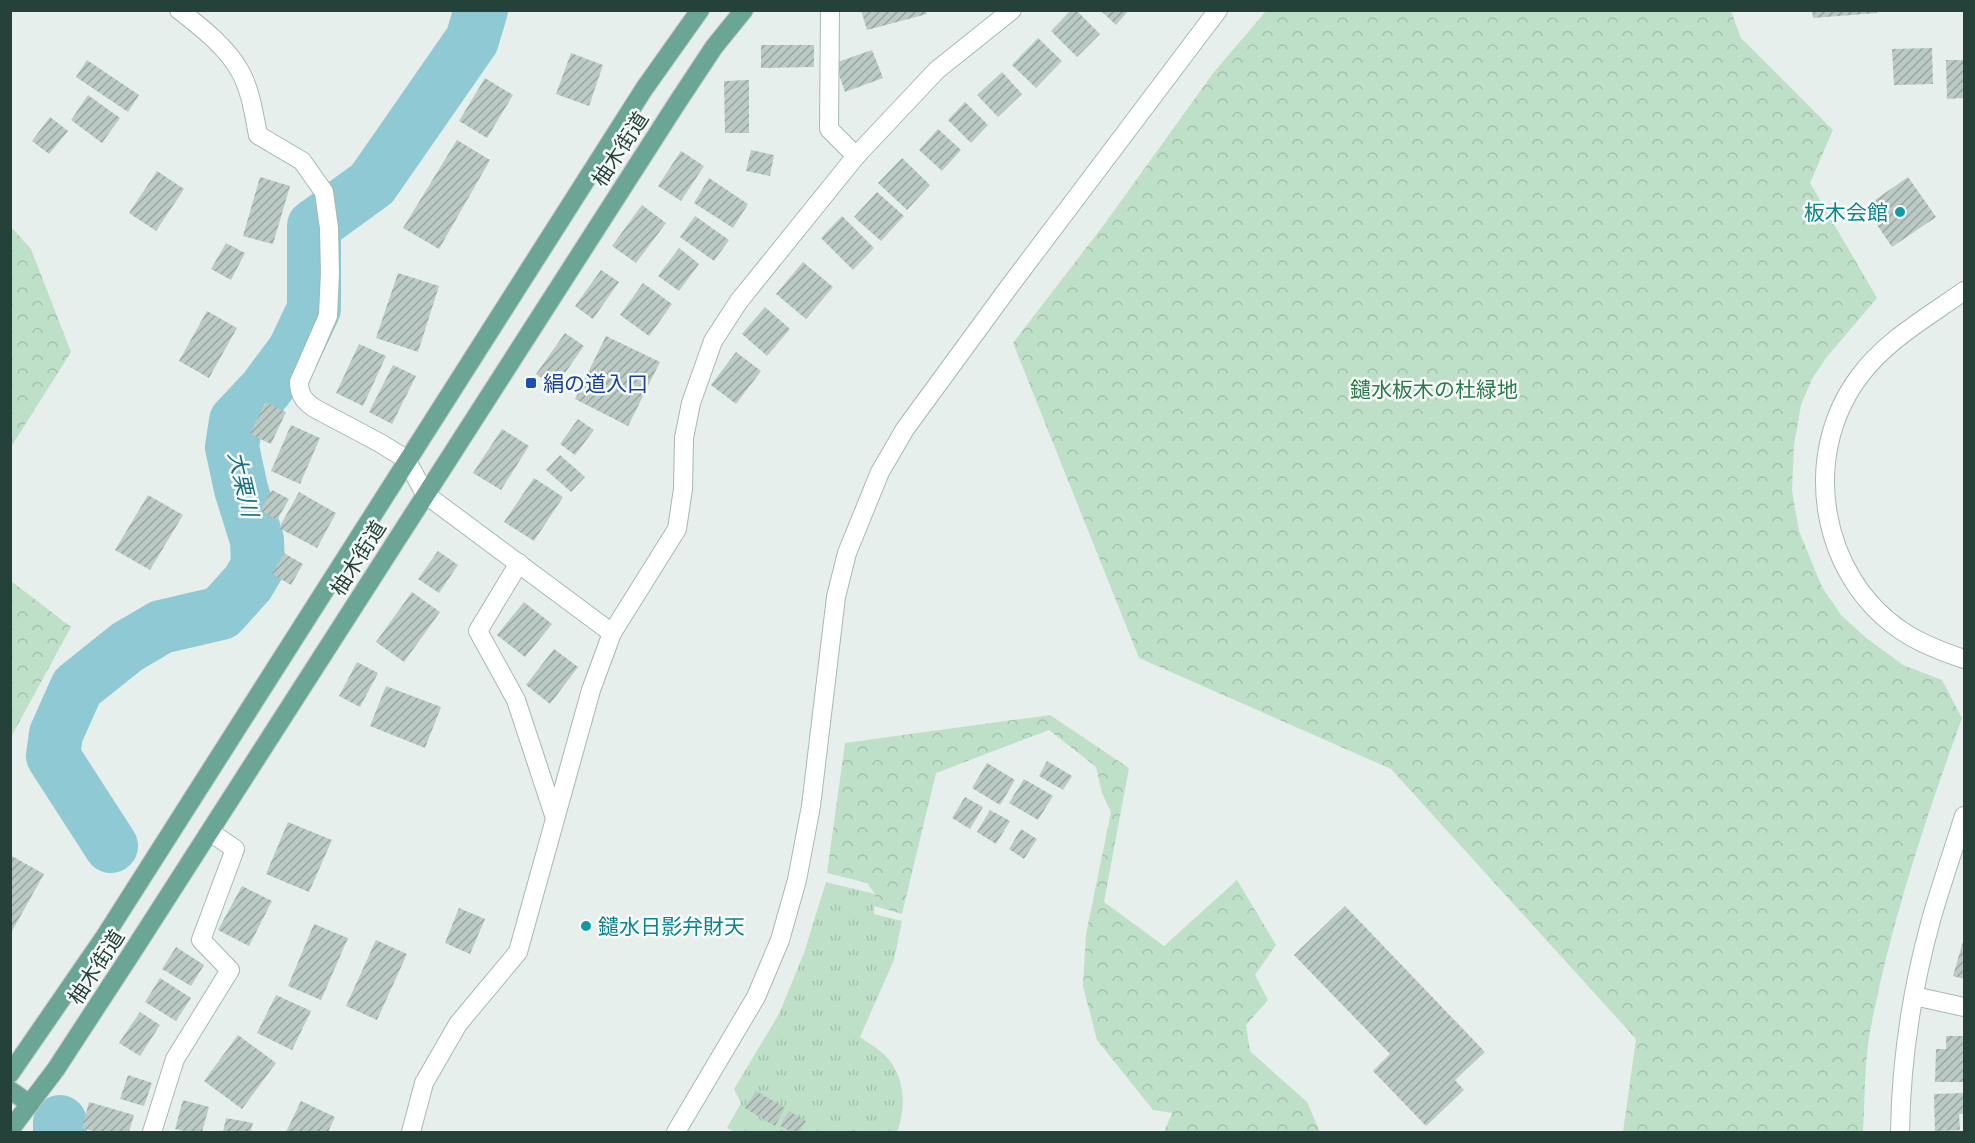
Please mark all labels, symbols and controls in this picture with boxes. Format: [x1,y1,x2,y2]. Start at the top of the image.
street label: 柚木街道 [587,107,653,191]
place label: 板木会館 [1804,200,1888,225]
marker: 板木会館 [1893,205,1907,219]
place label: 絹の道入口 [543,371,648,396]
marker: 絹の道入口 [524,376,538,390]
park label: 鑓水板木の杜緑地 [1350,377,1518,402]
water label: 大栗川 [222,449,264,521]
street label: 柚木街道 [325,516,391,600]
place label: 鑓水日影弁財天 [598,914,745,939]
marker: 鑓水日影弁財天 [579,919,593,933]
street label: 柚木街道 [63,925,129,1009]

